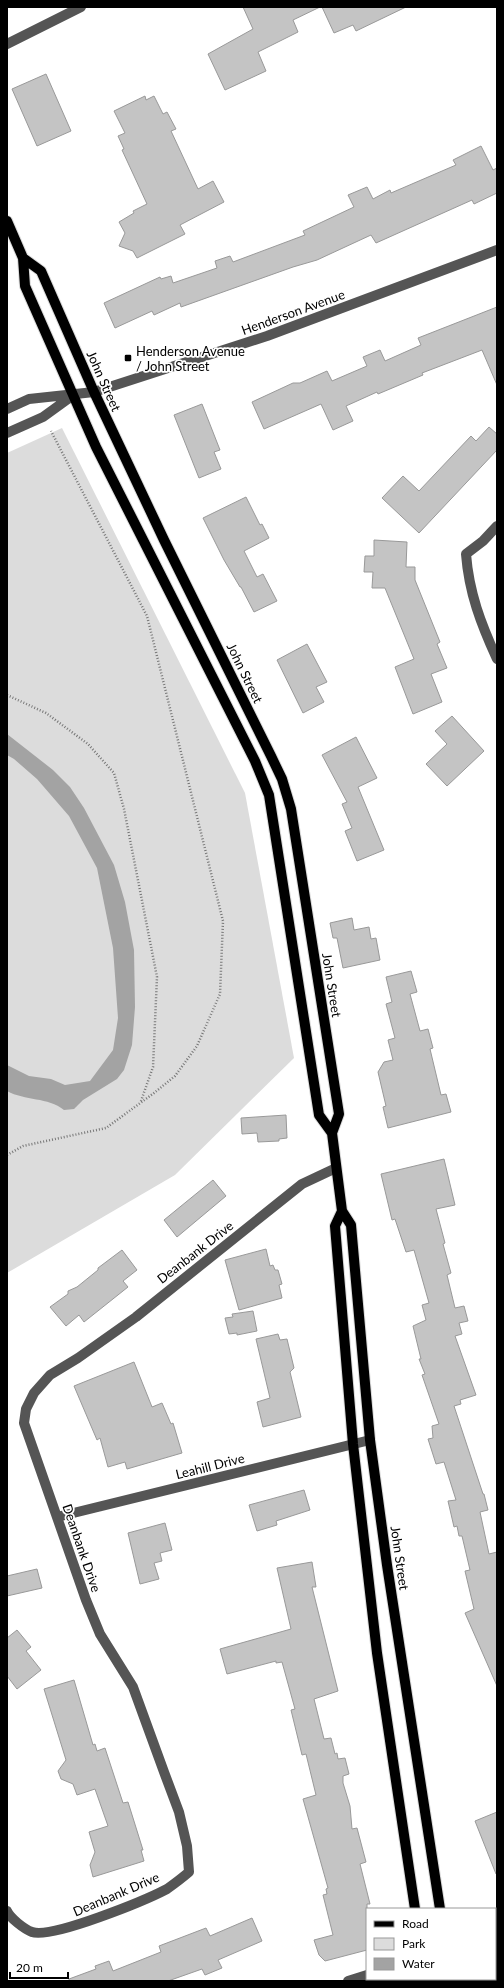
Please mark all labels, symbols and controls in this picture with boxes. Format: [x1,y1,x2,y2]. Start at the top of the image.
street label: Henderson Avenue [239,286,347,338]
place label: Henderson Avenue / John Street [136,343,245,374]
street label: John Street [84,348,125,414]
marker: Henderson Avenue / John Street [123,353,133,363]
street label: John Street [224,640,267,706]
street label: John Street [319,952,345,1019]
street label: Deanbank Drive [154,1217,236,1287]
street label: Leahill Drive [174,1450,246,1482]
street label: Deanbank Drive [59,1502,105,1594]
street label: John Street [388,1525,412,1591]
street label: Deanbank Drive [70,1869,162,1919]
legend [366,1908,496,1980]
text: Road [402,1916,429,1931]
text: Park [402,1936,426,1951]
scale bar [10,1954,68,1980]
text: Water [402,1956,435,1971]
text: 20 m [16,1960,43,1975]

